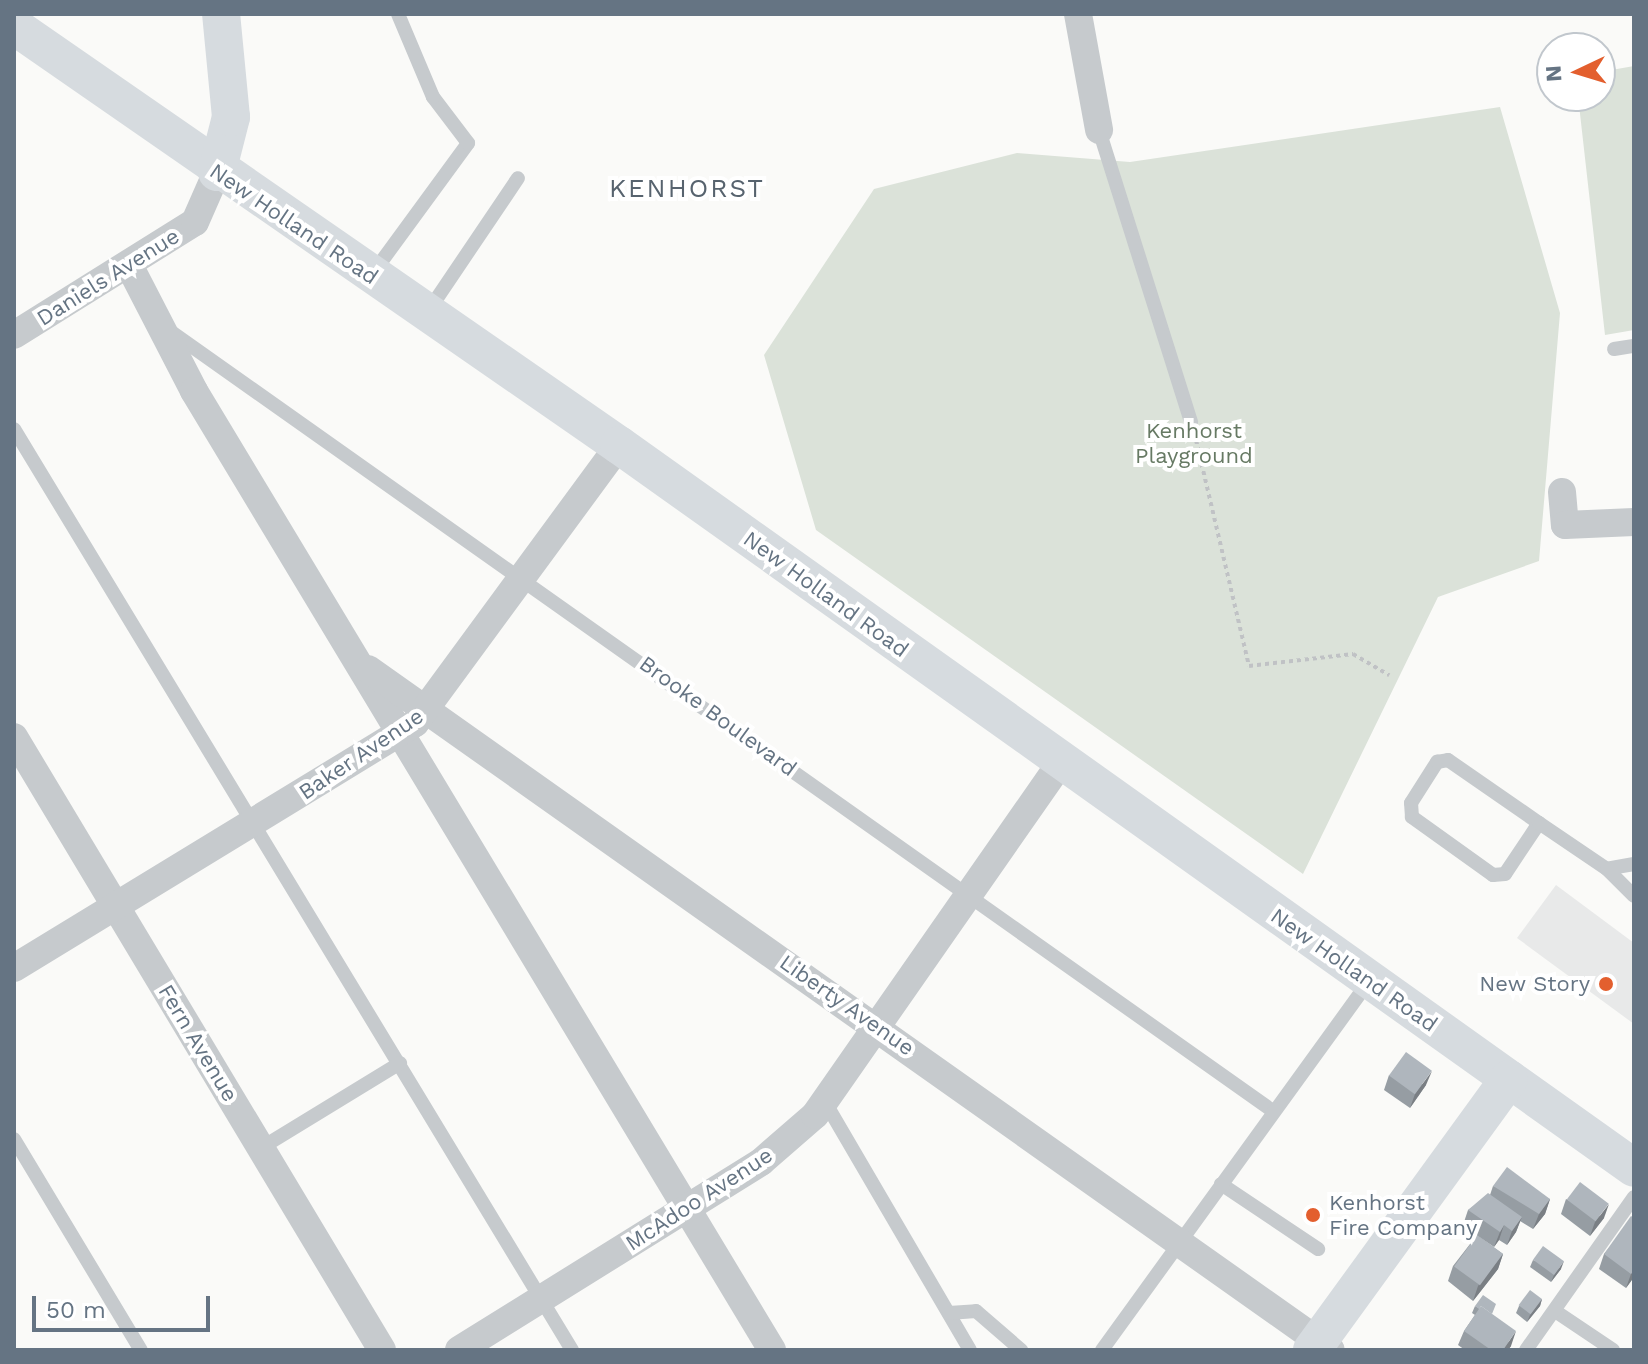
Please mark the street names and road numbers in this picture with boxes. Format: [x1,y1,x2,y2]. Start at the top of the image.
street label: New Holland Road [205,158,383,290]
street label: Daniels Avenue [31,222,185,332]
street label: New Holland Road [738,525,914,663]
street label: Brooke Boulevard [634,650,802,782]
street label: Baker Avenue [293,702,429,806]
street label: New Holland Road [1265,902,1443,1038]
street label: Liberty Avenue [774,948,920,1062]
street label: Fern Avenue [152,979,244,1107]
street label: McAdoo Avenue [620,1141,778,1257]

